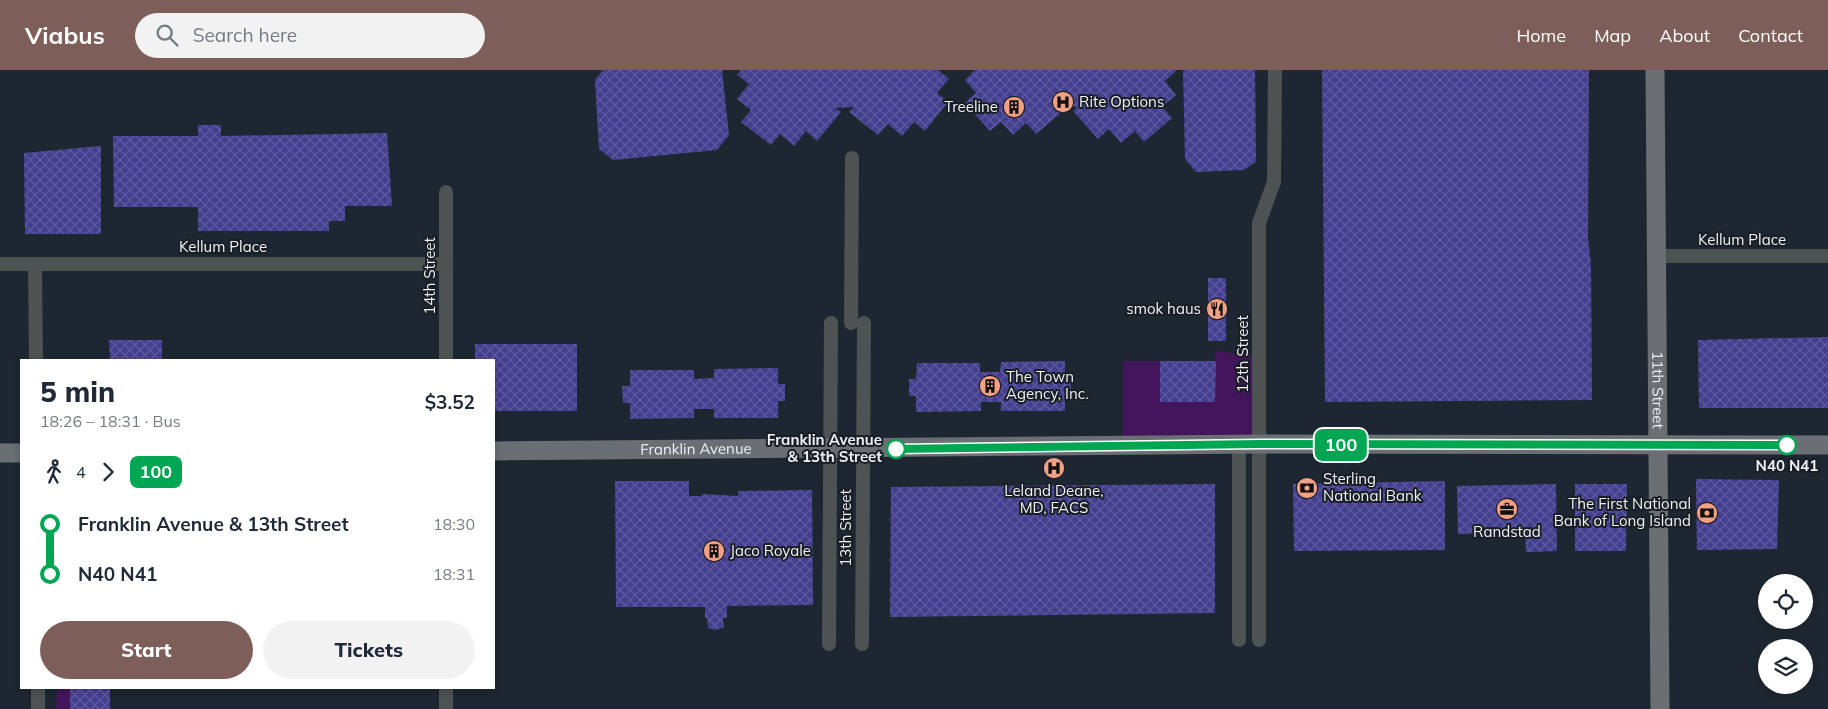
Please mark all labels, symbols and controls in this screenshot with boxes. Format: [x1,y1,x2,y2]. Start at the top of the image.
search box [135,13,485,58]
text: Viabus [25,20,105,50]
icon: search [153,21,181,49]
text: Search here [193,23,297,47]
text: Home [1516,24,1566,47]
text: Map [1594,24,1631,47]
text: About [1659,24,1710,47]
text: Contact [1738,24,1803,47]
hospital icon: Rite Options [1051,90,1075,114]
place label: Rite Options [1079,92,1164,111]
building icon: Treeline [1002,95,1026,119]
place label: Treeline [944,97,998,116]
street label: Kellum Place [1698,230,1786,249]
street label: Kellum Place [179,237,267,256]
street label: 14th Street [420,237,439,315]
restaurant icon: smok haus [1205,297,1229,321]
place label: smok haus [1126,299,1201,318]
street label: 12th Street [1233,315,1252,393]
street label: 11th Street [1648,351,1668,429]
place label: The Town Agency, Inc. [1006,367,1089,403]
text: 5 min [40,374,115,409]
building icon: The Town Agency, Inc. [978,374,1002,398]
text: $3.52 [425,390,475,414]
text: 18:26 – 18:31 · Bus [40,411,181,431]
line badge: 100 [1312,429,1370,461]
place label: Franklin Avenue & 13th Street [767,430,882,466]
text: 100 [1325,433,1357,456]
marker: N40 N41 [1777,435,1797,455]
street label: Franklin Avenue [640,439,752,459]
marker: Franklin Avenue & 13th Street [886,439,906,459]
hospital icon: Leland Deane, MD, FACS [1042,456,1066,480]
place label: N40 N41 [1756,456,1818,475]
icon: walk [40,458,68,486]
icon: forward [94,458,122,486]
text: 100 [140,460,172,483]
text: 4 [76,462,86,482]
place label: Sterling National Bank [1323,469,1422,505]
bank icon: Sterling National Bank [1295,476,1319,500]
place label: Leland Deane, MD, FACS [1004,481,1104,517]
street label: 13th Street [836,489,855,567]
place label: The First National Bank of Long Island [1554,494,1691,530]
office icon: Randstad [1495,497,1519,521]
bank icon: The First National Bank of Long Island [1695,501,1719,525]
text: Franklin Avenue & 13th Street [78,512,349,536]
text: 18:30 [433,514,475,534]
place label: Randstad [1473,522,1541,541]
building icon: Jaco Royale [702,539,726,563]
place label: Jaco Royale [730,541,811,560]
text: N40 N41 [78,562,158,586]
text: 18:31 [433,564,475,584]
map controls [1758,574,1813,694]
button: locate [1758,574,1813,629]
button: Start [40,621,253,679]
button: Tickets [263,621,475,679]
button: layers [1758,639,1813,694]

